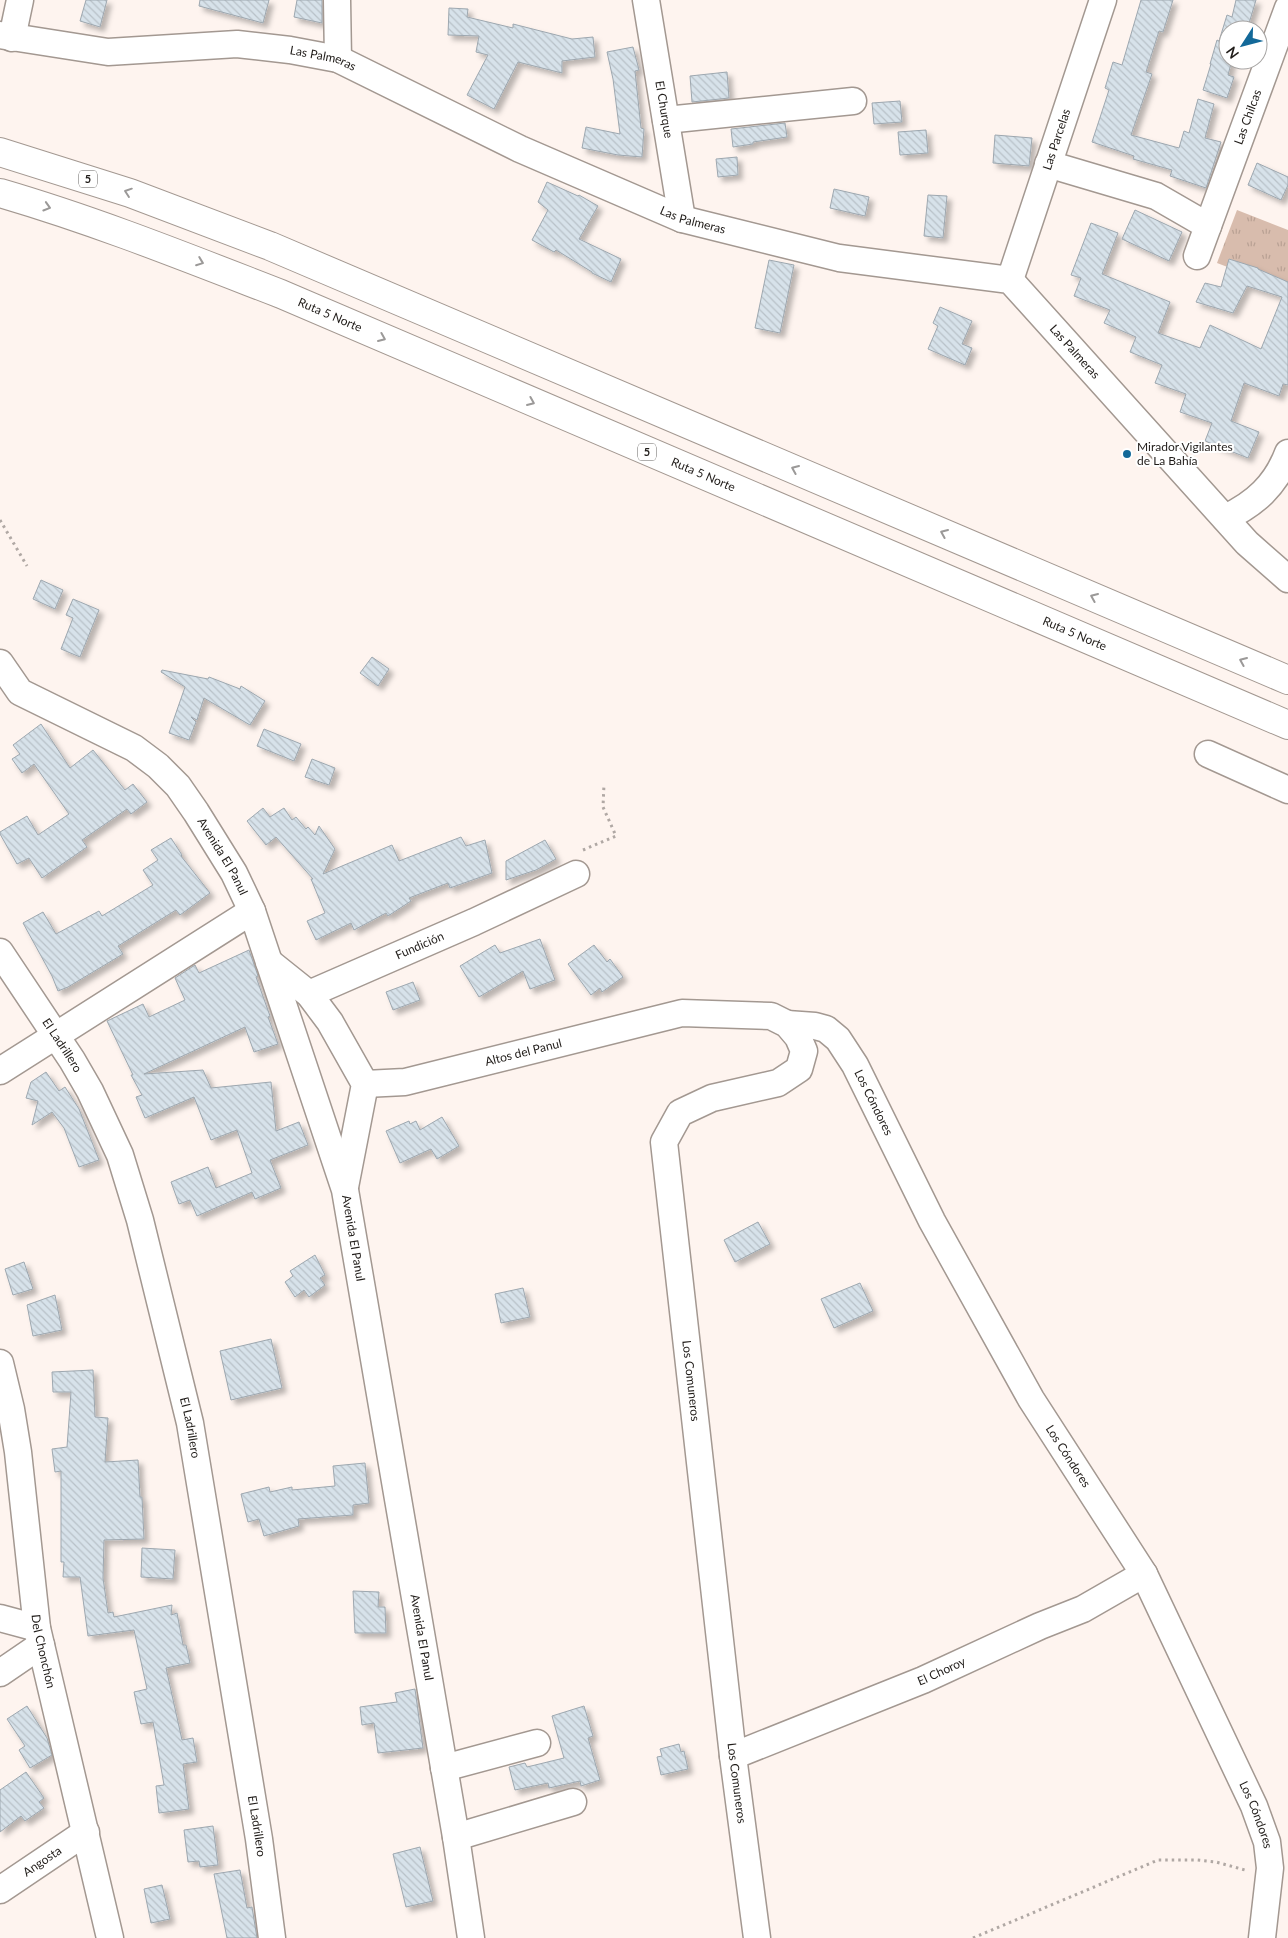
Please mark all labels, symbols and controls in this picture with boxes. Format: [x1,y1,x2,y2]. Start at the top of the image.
north arrow [1218,20,1268,70]
street label: Las Palmeras [289,42,359,74]
text: N [1222,44,1242,62]
street label: El Churque [652,80,677,139]
street label: Las Chilcas [1230,87,1264,147]
street label: Las Parcelas [1039,107,1073,172]
road number: 5 [79,170,97,188]
one-way arrow [124,188,133,198]
one-way arrow [42,202,50,212]
street label: Las Palmeras [658,202,727,237]
one-way arrow [195,256,203,266]
street label: Ruta 5 Norte [296,294,364,335]
street label: Las Palmeras [1047,321,1103,382]
one-way arrow [377,331,386,342]
one-way arrow [526,396,535,407]
place label: Mirador Vigilantes de La Bahía [1137,439,1233,468]
road number: 5 [638,444,656,461]
marker: Mirador Vigilantes de La Bahía [1121,448,1133,460]
street label: Ruta 5 Norte [669,454,738,495]
one-way arrow [791,465,800,476]
one-way arrow [940,529,949,540]
one-way arrow [1090,592,1099,603]
street label: Ruta 5 Norte [1041,613,1109,654]
one-way arrow [1239,656,1248,667]
street label: Avenida El Panul [194,815,251,897]
street label: Fundición [393,928,446,962]
street label: El Ladrillero [39,1015,86,1075]
street label: Altos del Panul [483,1035,563,1069]
street label: Los Cóndores [851,1067,897,1138]
street label: Avenida El Panul [339,1194,369,1282]
street label: Los Comuneros [679,1339,703,1422]
street label: El Ladrillero [177,1395,204,1459]
street label: Los Cóndores [1043,1422,1094,1490]
street label: Avenida El Panul [407,1593,437,1682]
street label: Del Chonchón [29,1614,59,1690]
street label: El Choroy [915,1653,968,1688]
street label: Los Comuneros [725,1742,750,1824]
street label: Los Cóndores [1236,1779,1276,1849]
street label: El Ladrillero [245,1794,269,1858]
street label: Angosta [20,1843,64,1879]

